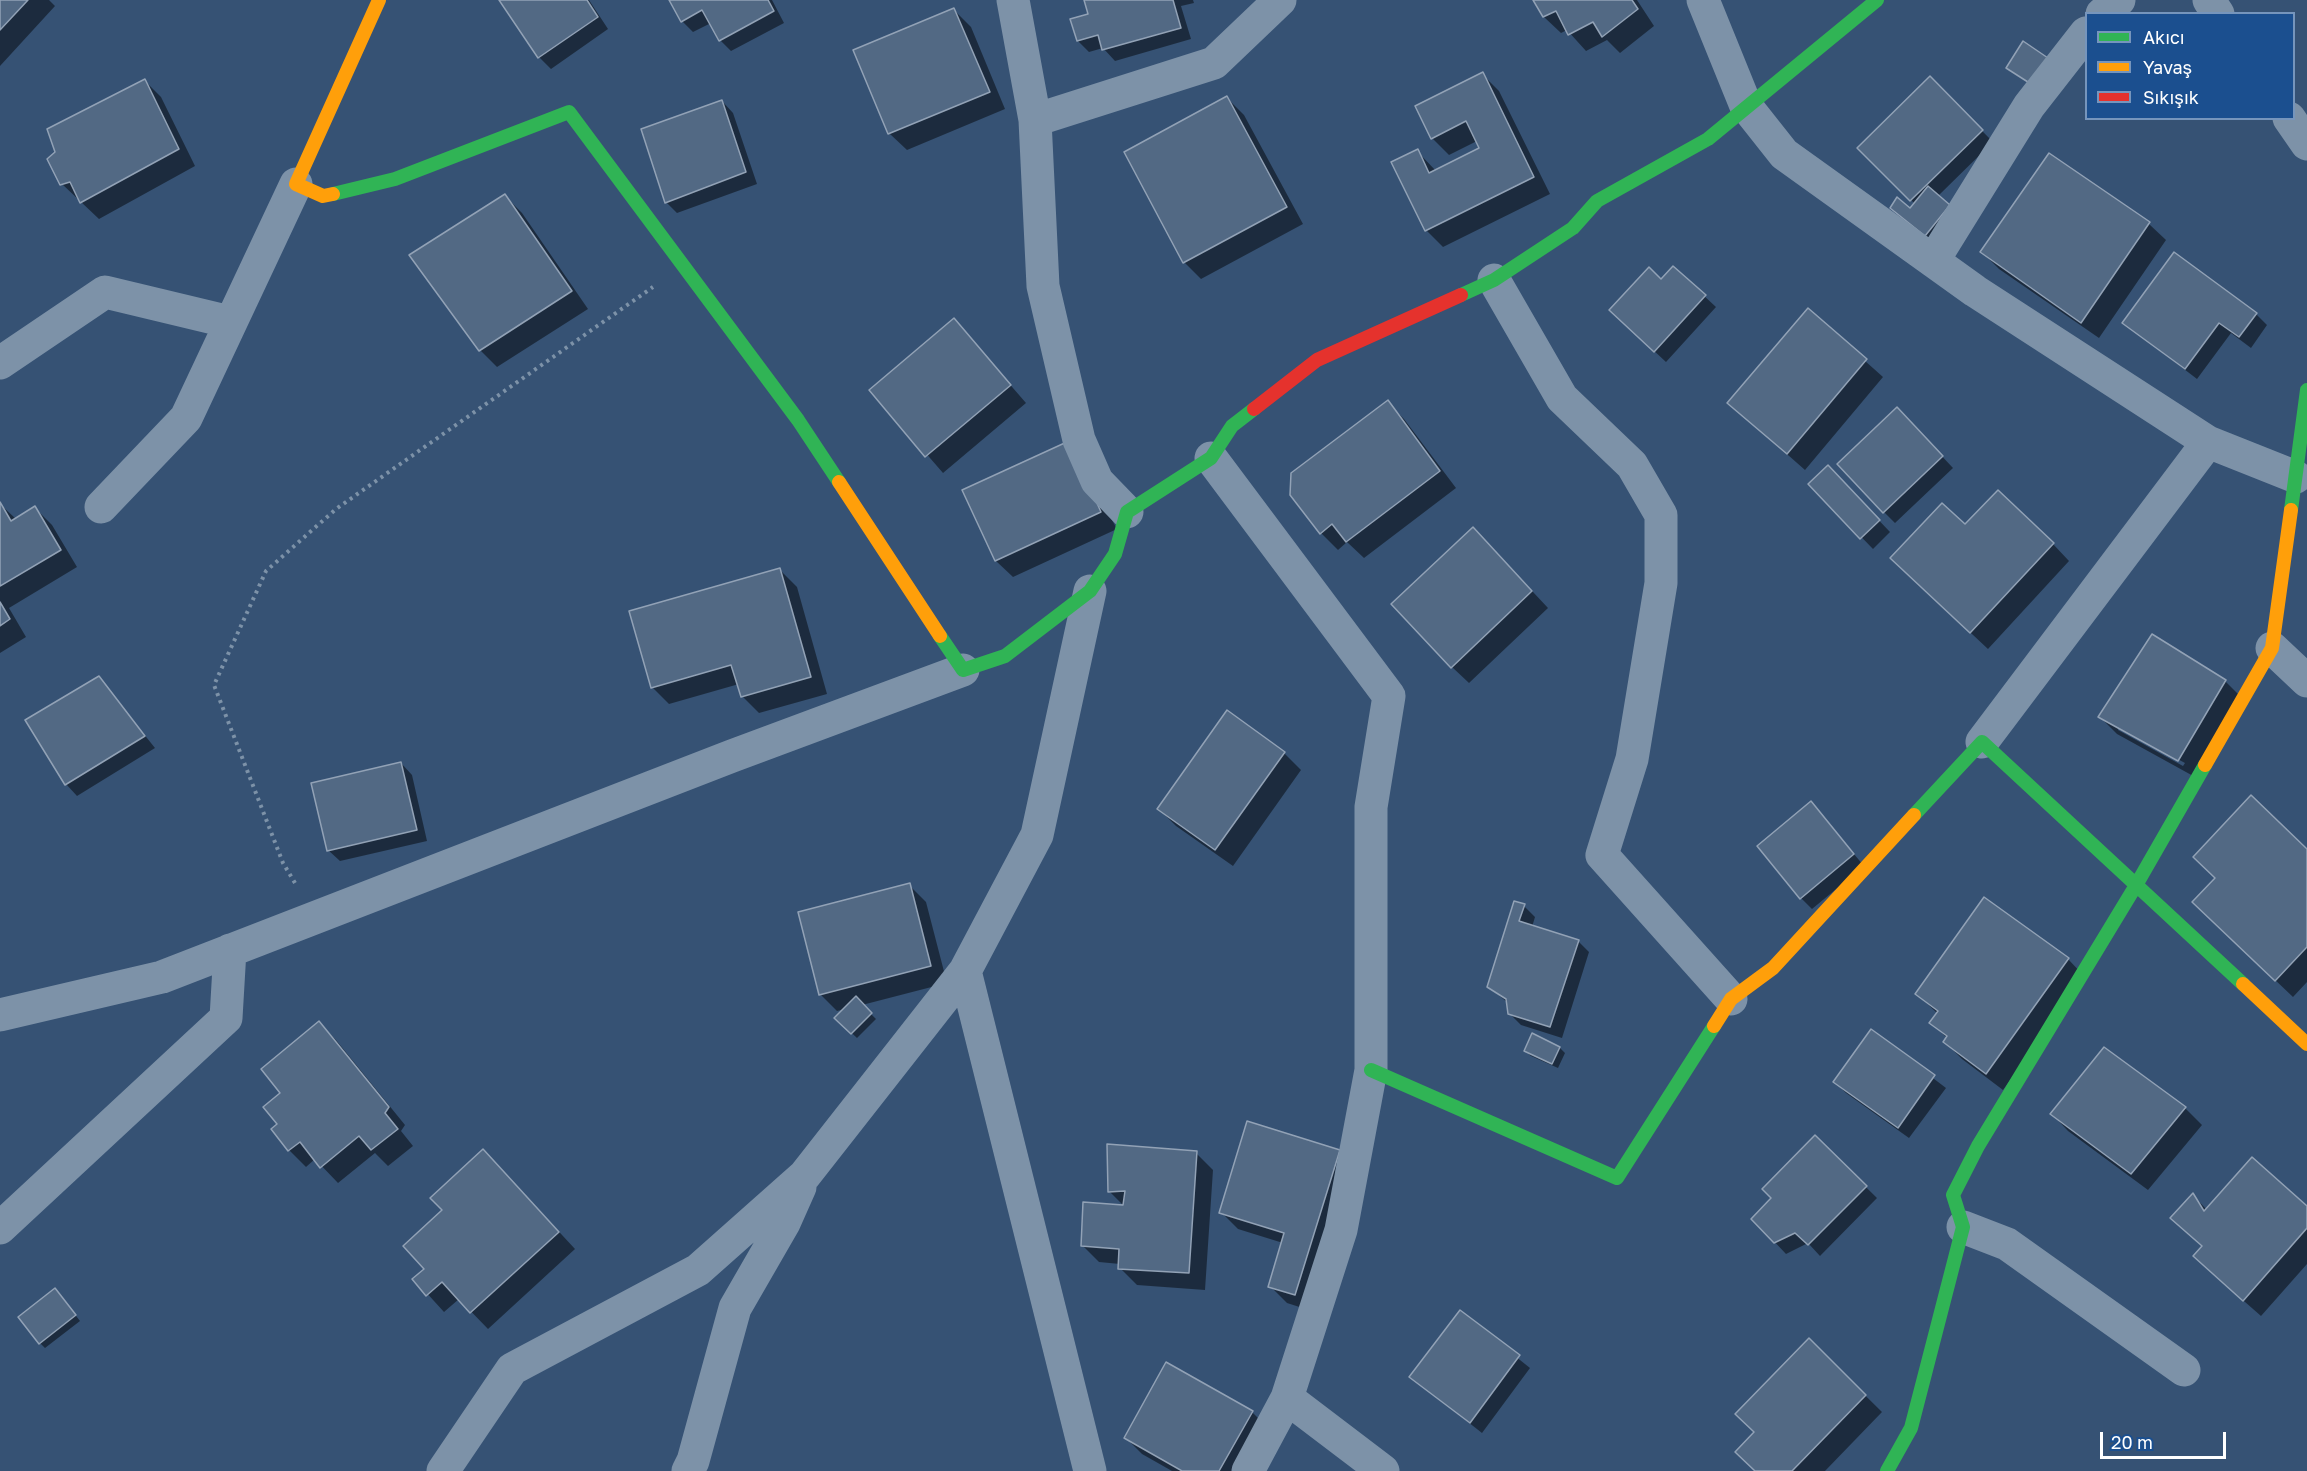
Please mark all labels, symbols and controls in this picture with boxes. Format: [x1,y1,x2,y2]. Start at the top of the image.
legend [2085,12,2295,120]
text: Akıcı [2143,26,2185,48]
text: Yavaş [2143,56,2192,78]
text: Sıkışık [2143,86,2199,108]
scale bar [2103,1420,2229,1458]
text: 20 m [2111,1431,2153,1453]

